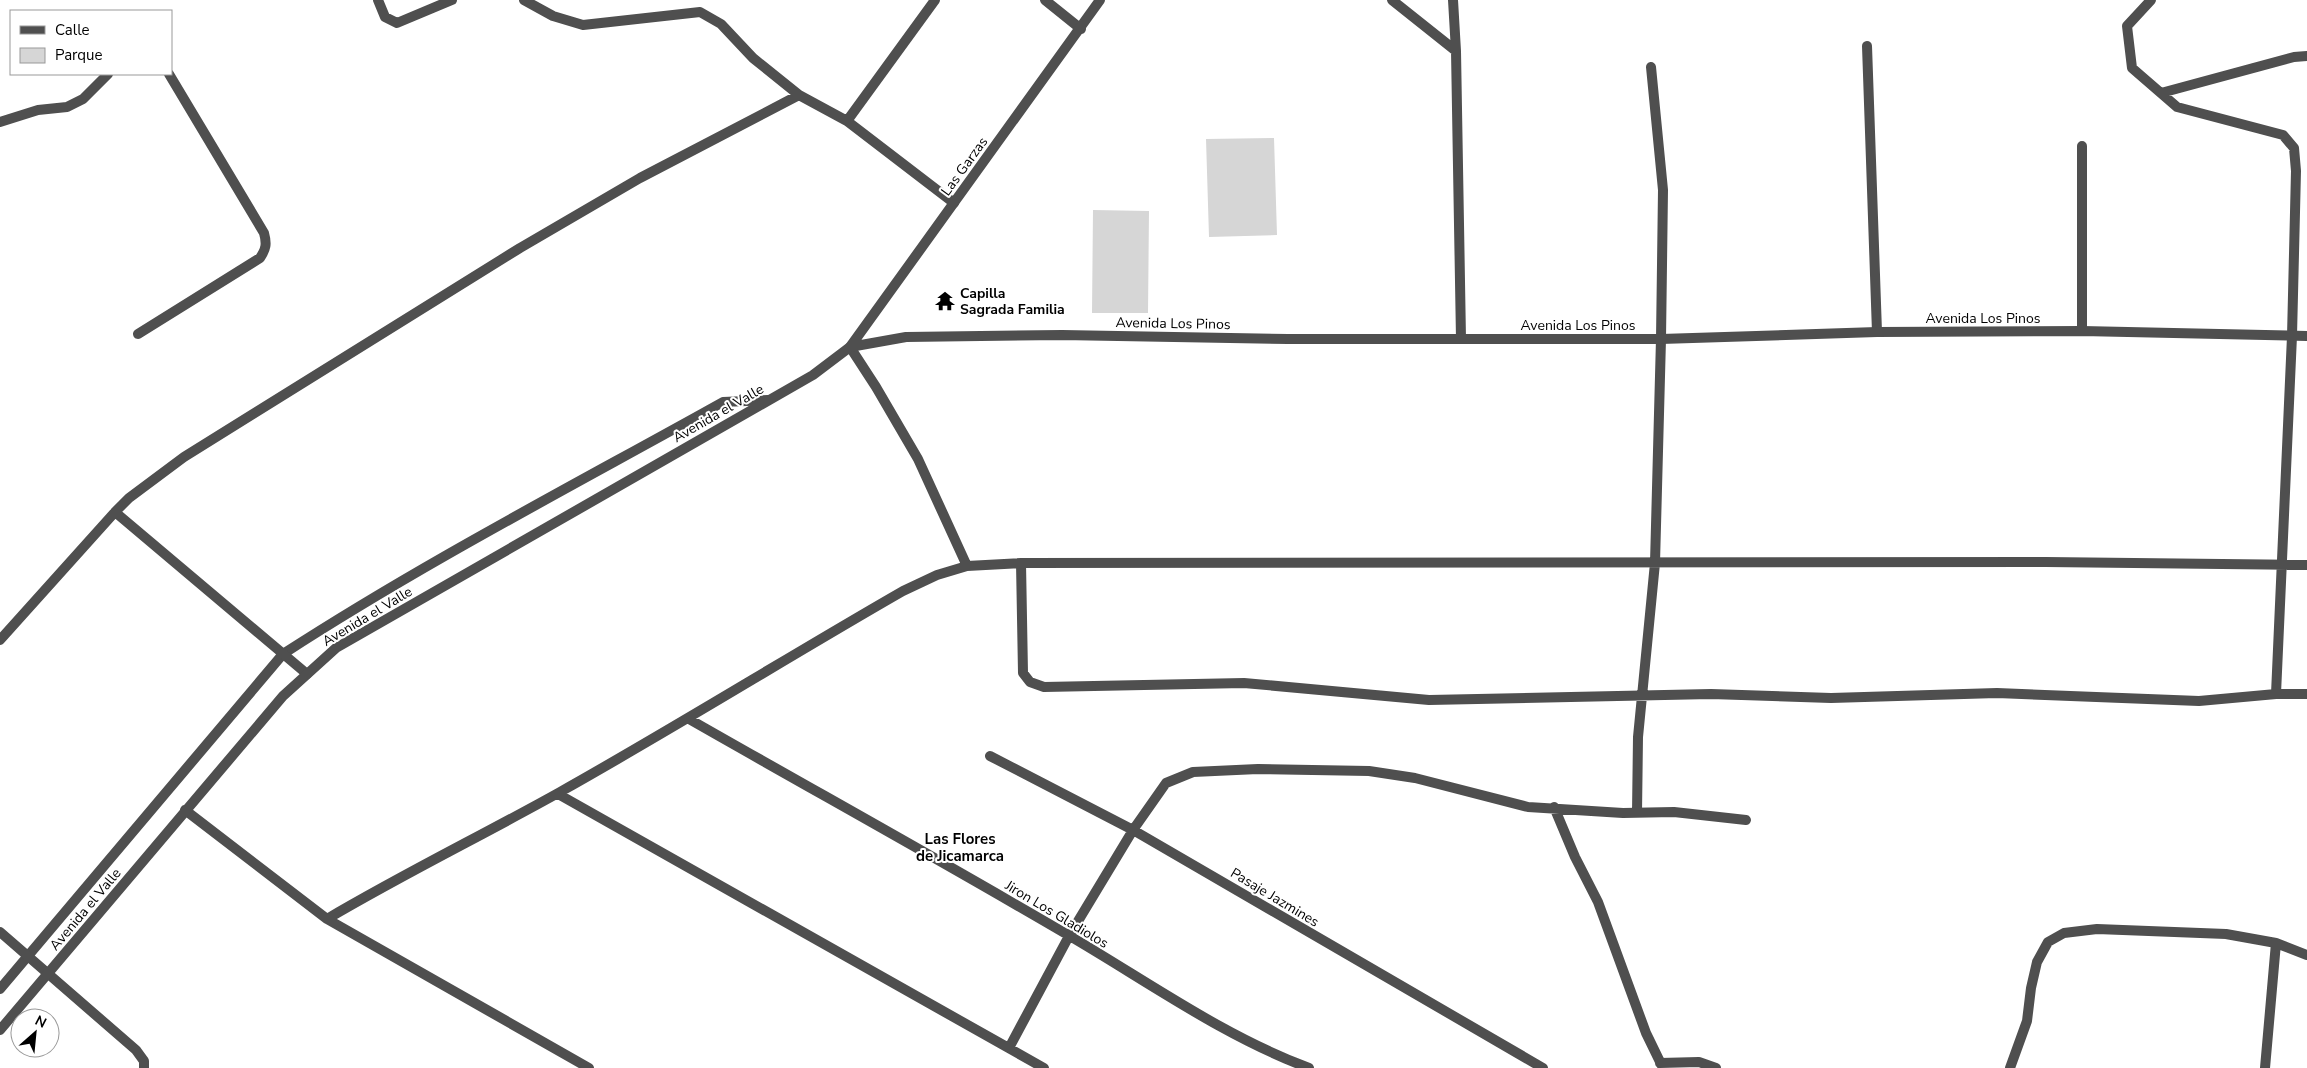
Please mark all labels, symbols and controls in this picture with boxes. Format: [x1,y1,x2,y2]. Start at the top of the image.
legend [10,10,172,75]
text: Calle [55,20,90,40]
text: Parque [55,45,103,65]
street label: Las Garzas [937,133,992,200]
place label: Capilla Sagrada Familia [960,284,1065,319]
temple icon: Capilla Sagrada Familia [934,290,956,312]
street label: Avenida Los Pinos [1926,309,2041,328]
street label: Avenida Los Pinos [1115,313,1231,334]
street label: Avenida Los Pinos [1521,316,1636,335]
street label: Avenida el Valle [669,380,767,447]
street label: Avenida el Valle [319,582,416,651]
district label: Las Flores de Jicamarca [916,829,1004,866]
street label: Pasaje Jazmines [1227,863,1323,932]
street label: Avenida el Valle [45,864,125,954]
street label: Jiron Los Gladiolos [1001,876,1112,953]
north arrow [10,1008,60,1058]
text: N [32,1011,50,1033]

